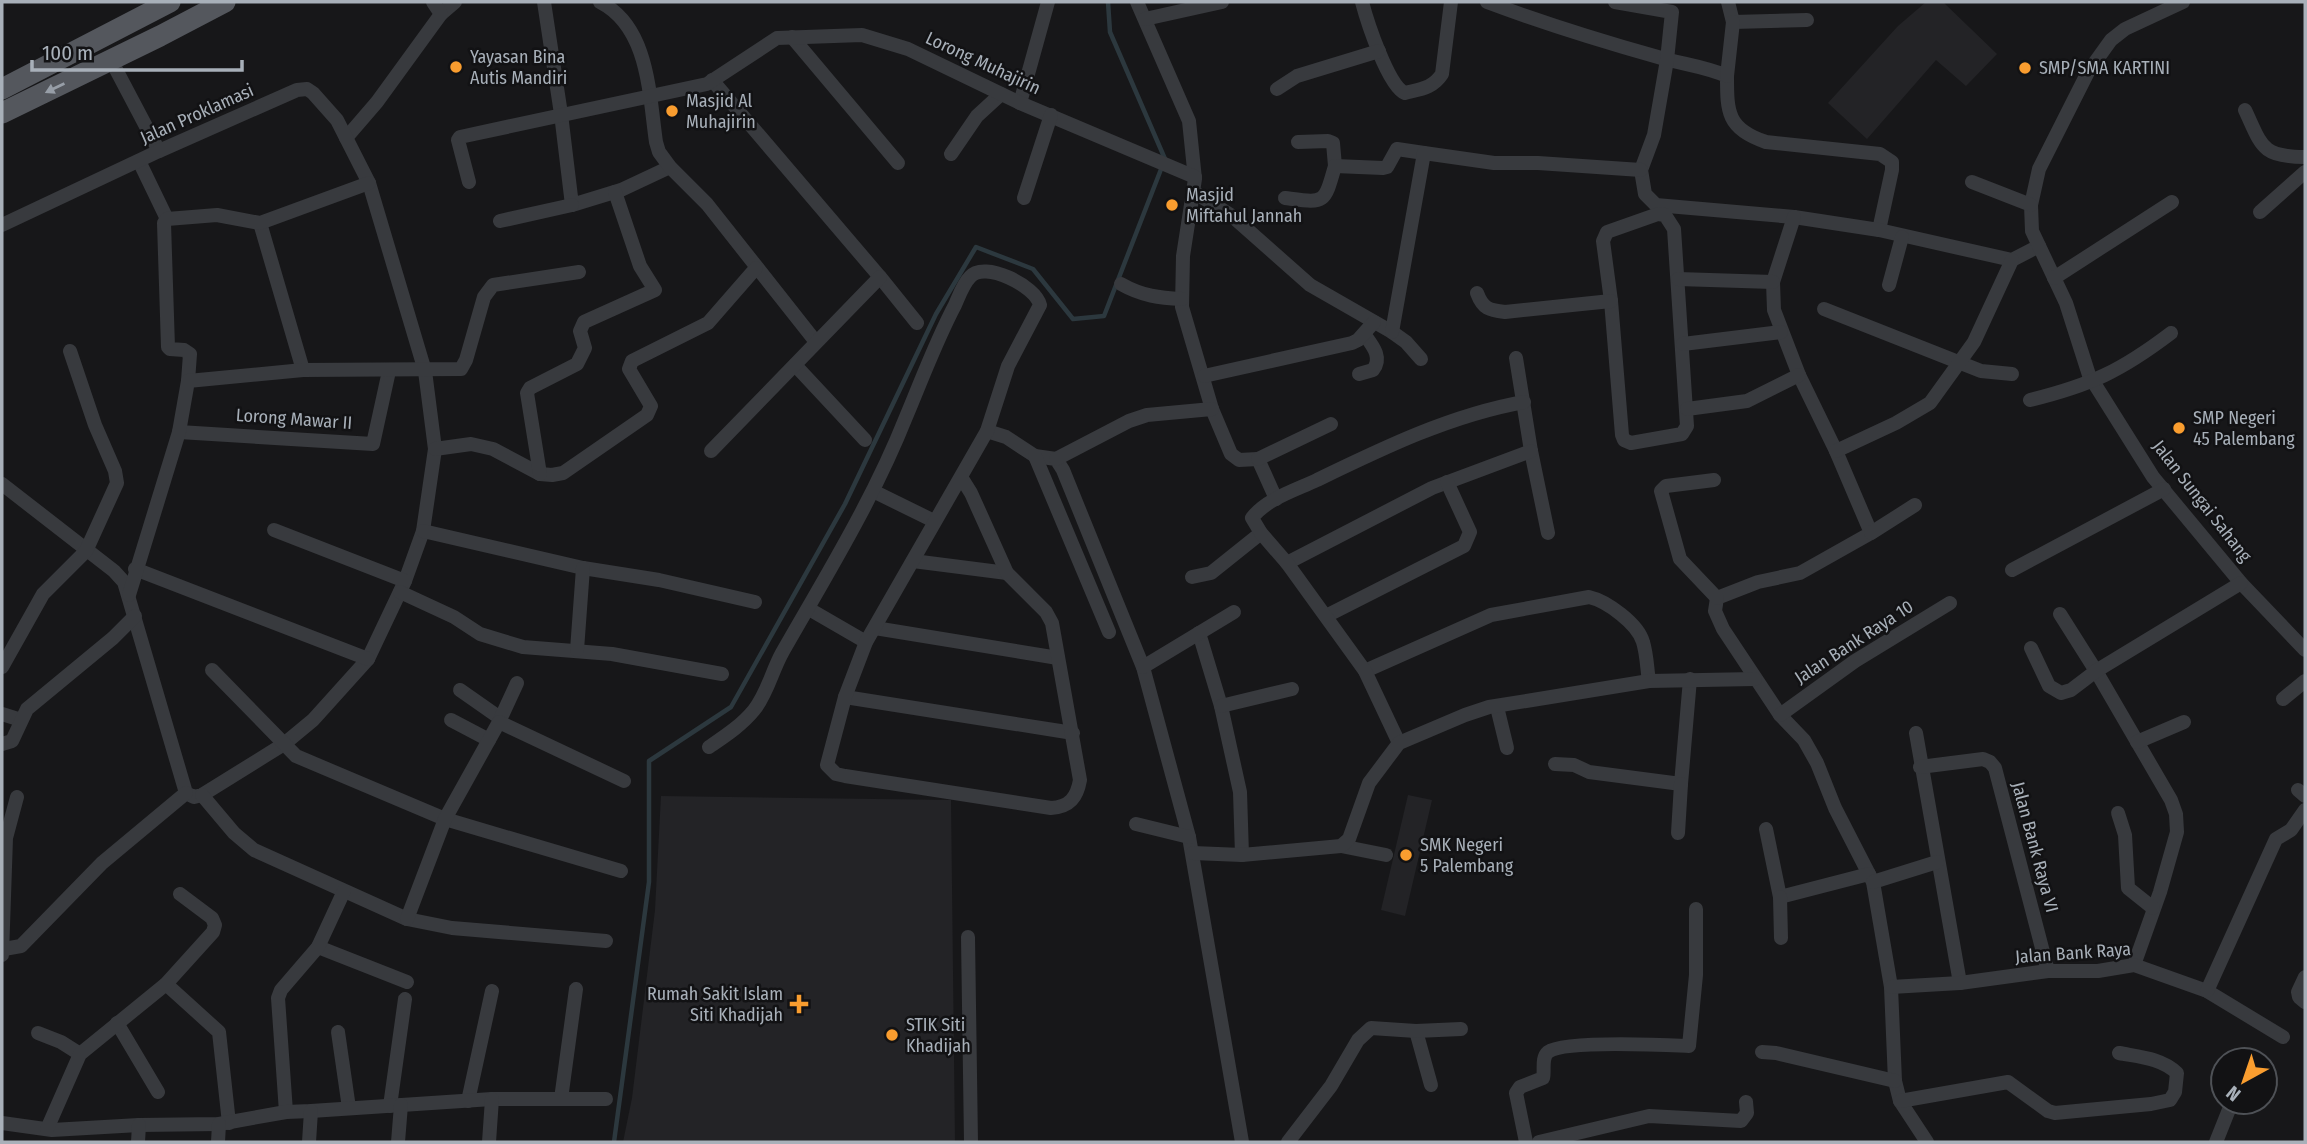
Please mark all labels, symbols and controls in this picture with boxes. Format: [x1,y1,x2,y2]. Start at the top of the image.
street label: Lorong Muhajirin [922,27,1044,99]
scale bar [32,28,242,72]
text: 100 m [42,40,93,66]
place label: Yayasan Bina Autis Mandiri [470,46,567,89]
place label: SMP/SMA KARTINI [2039,57,2170,79]
marker: Yayasan Bina Autis Mandiri [448,59,464,75]
marker: SMP/SMA KARTINI [2017,60,2033,76]
street label: Jalan Proklamasi [137,79,257,149]
one-way arrow [44,82,65,93]
place label: Masjid Al Muhajirin [686,90,756,133]
marker: Masjid Al Muhajirin [664,103,680,119]
place label: Masjid Miftahul Jannah [1186,184,1302,227]
marker: Masjid Miftahul Jannah [1164,197,1180,213]
street label: Lorong Mawar II [235,404,353,434]
place label: SMP Negeri 45 Palembang [2193,407,2295,450]
marker: SMP Negeri 45 Palembang [2171,420,2187,436]
street label: Jalan Sungai Sahang [2148,436,2257,567]
street label: Jalan Bank Raya 10 [1791,595,1917,689]
street label: Jalan Bank Raya VI [2007,779,2063,915]
place label: SMK Negeri 5 Palembang [1420,834,1514,877]
marker: SMK Negeri 5 Palembang [1398,847,1414,863]
street label: Jalan Bank Raya [2014,938,2132,968]
place label: Rumah Sakit Islam Siti Khadijah [647,983,783,1026]
marker: Rumah Sakit Islam Siti Khadijah [789,994,809,1014]
place label: STIK Siti Khadijah [906,1014,971,1057]
marker: STIK Siti Khadijah [884,1027,900,1043]
north arrow [2209,1046,2279,1116]
text: N [2222,1081,2245,1106]

